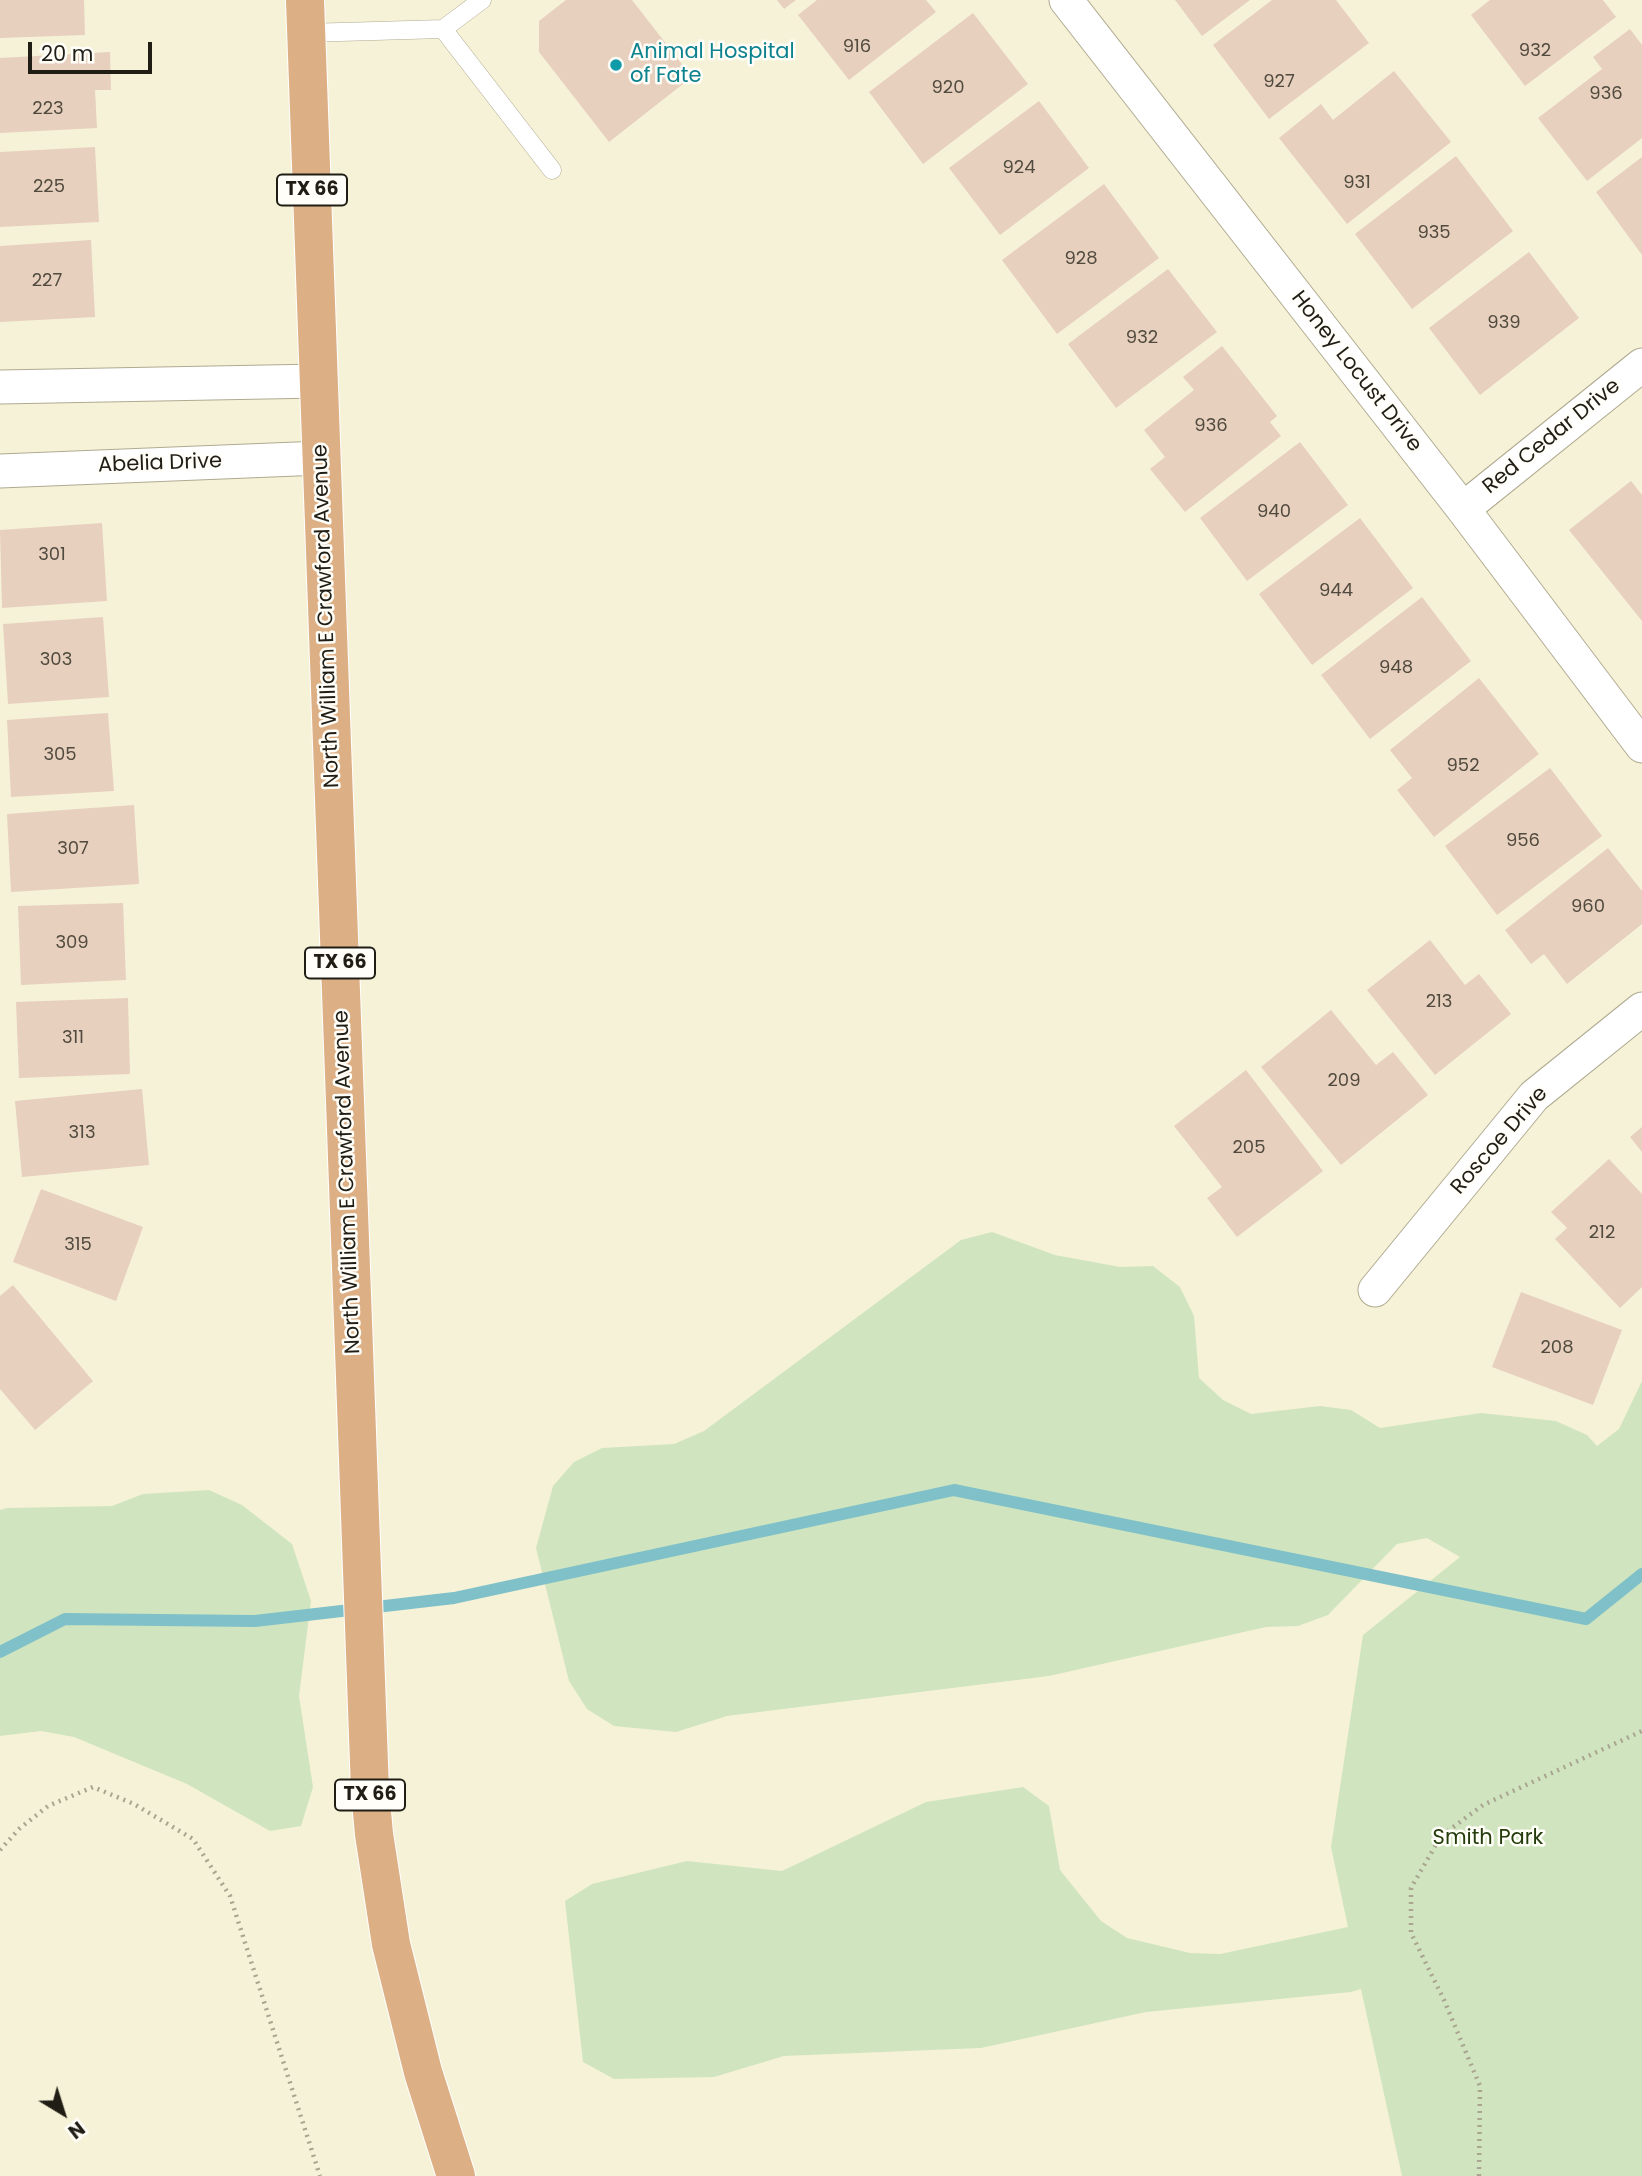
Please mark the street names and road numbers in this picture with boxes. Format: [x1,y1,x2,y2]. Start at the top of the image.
road number: TX 66 [277,174,347,206]
street label: Honey Locust Drive [1285,286,1427,458]
street label: Red Cedar Drive [1478,374,1626,500]
street label: North William E Crawford Avenue [308,444,346,788]
street label: Abelia Drive [98,449,222,479]
road number: TX 66 [305,948,375,979]
street label: North William E Crawford Avenue [329,1010,367,1354]
street label: Roscoe Drive [1446,1082,1554,1200]
road number: TX 66 [335,1780,405,1811]

